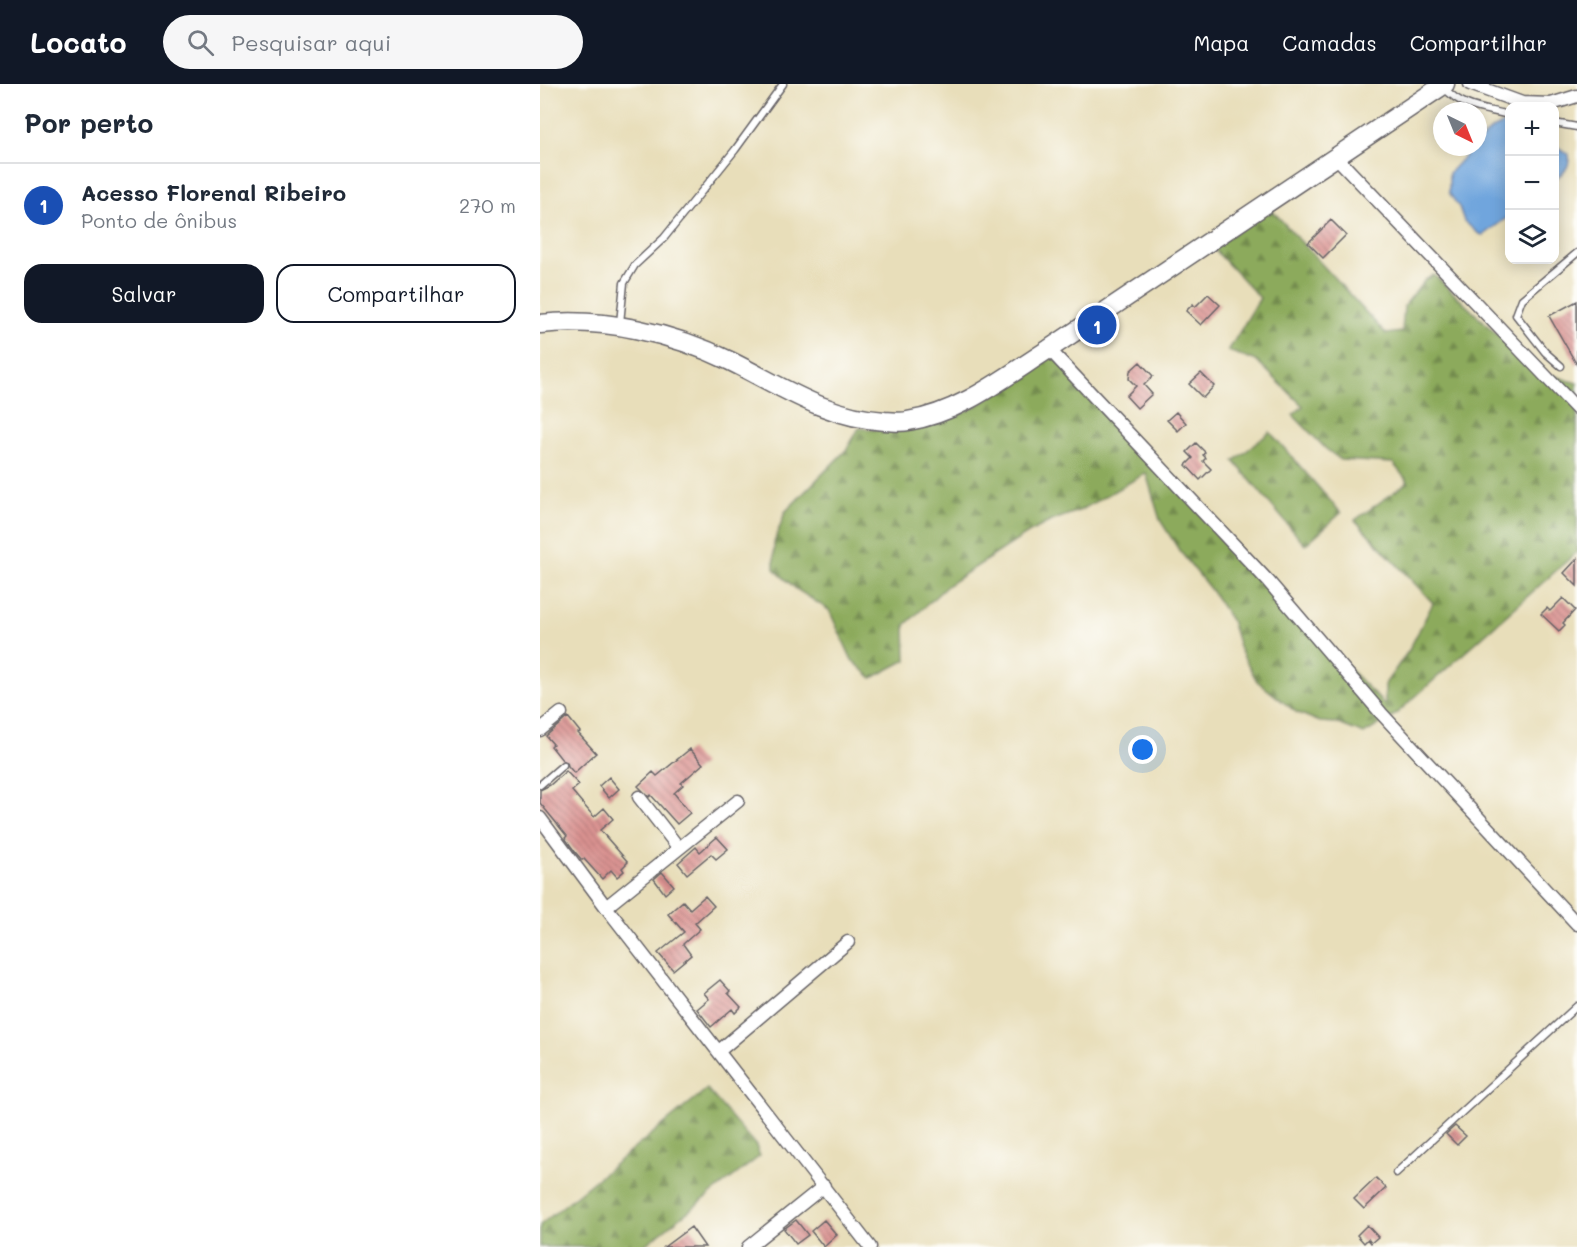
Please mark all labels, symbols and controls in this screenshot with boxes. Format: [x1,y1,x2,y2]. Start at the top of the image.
search box [163,15,583,69]
text: Locato [30,24,127,60]
icon: search [184,26,217,59]
text: Pesquisar aqui [232,28,391,57]
text: Mapa [1193,29,1249,56]
text: Camadas [1282,29,1377,56]
text: Compartilhar [1410,29,1547,56]
north arrow [1433,102,1487,156]
map controls [1505,102,1559,264]
button: + [1505,102,1559,156]
text: Por perto [24,106,153,140]
button: − [1505,156,1559,210]
text: Acesso Florenal Ribeiro [81,178,346,207]
text: 1 [39,192,48,218]
text: 270 m [459,192,516,218]
text: Ponto de ônibus [81,207,237,233]
button: layers [1505,210,1559,264]
button: Salvar [24,264,264,323]
button: Compartilhar [276,264,516,323]
pin: 1 [1078,302,1116,348]
your location [1128,735,1157,764]

